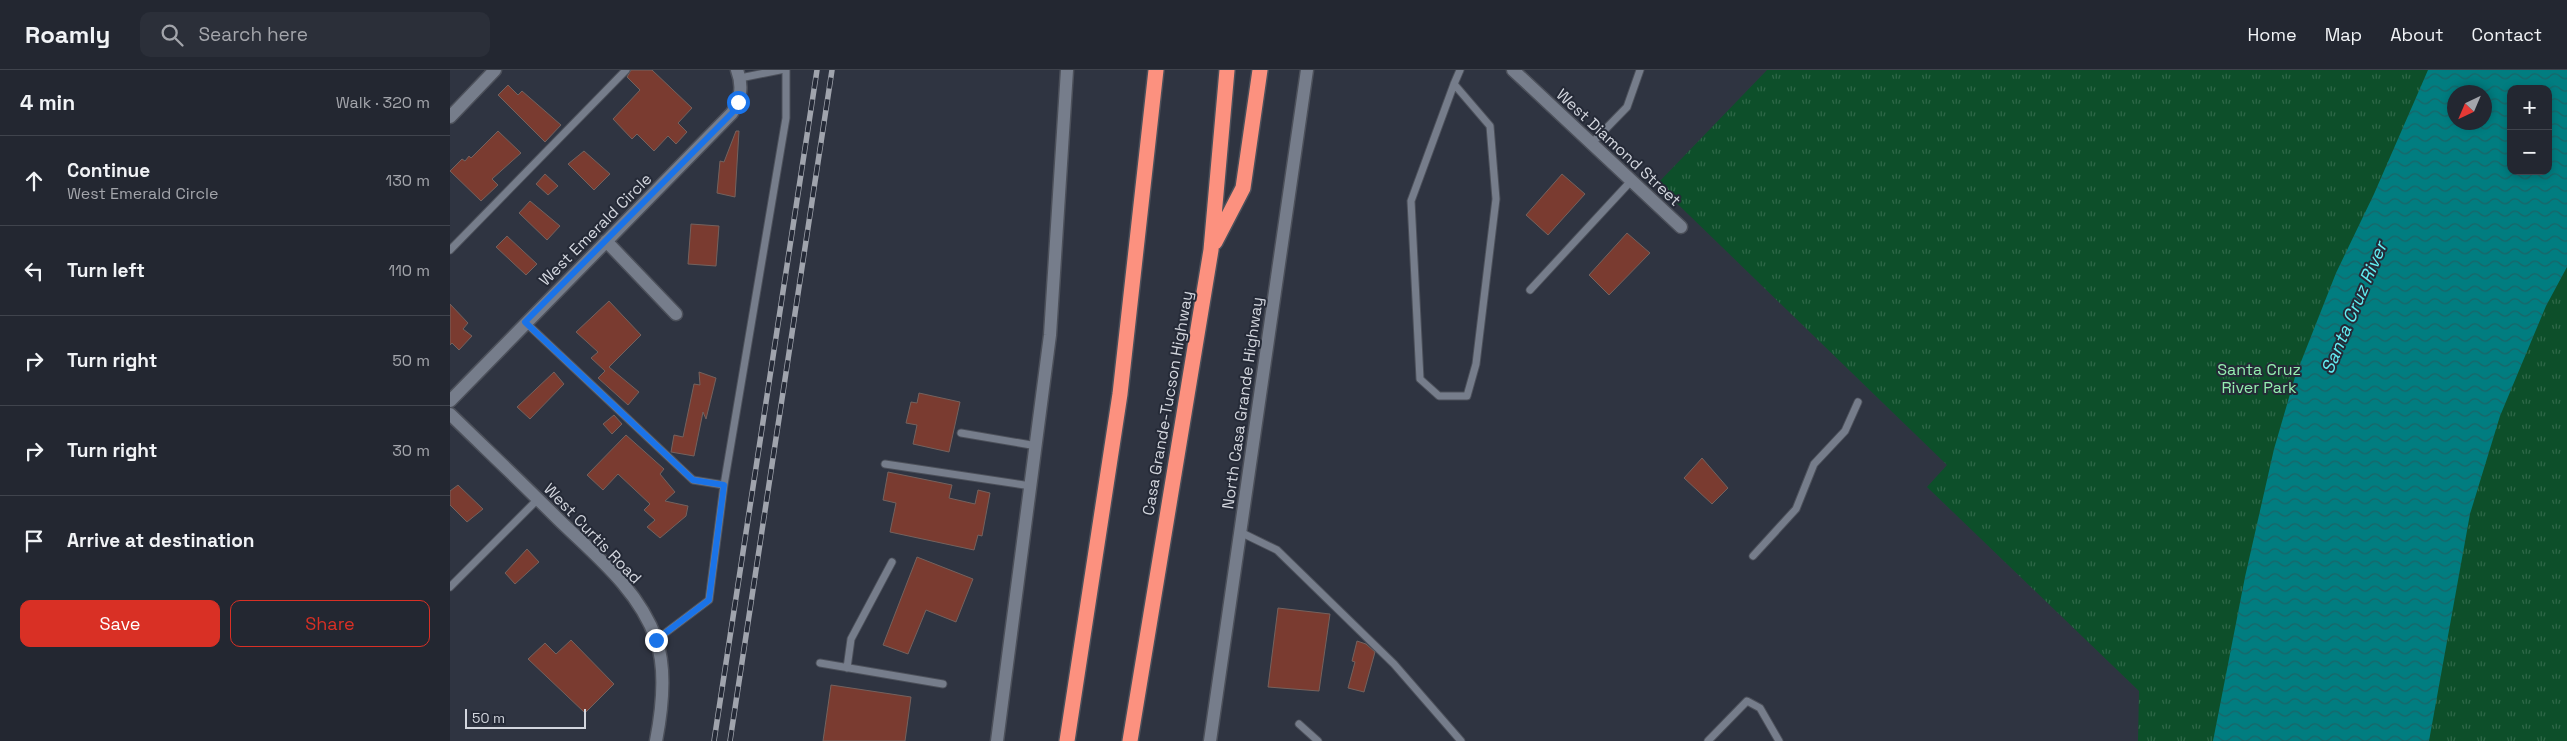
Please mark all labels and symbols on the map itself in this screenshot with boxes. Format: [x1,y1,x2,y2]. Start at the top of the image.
street label: West Diamond Street [1552,84,1686,211]
north arrow [2447,85,2492,130]
route start [727,91,750,114]
street label: West Emerald Circle [534,168,656,290]
water label: Santa Cruz River [2315,236,2393,377]
street label: Casa Grande-Tucson Highway [1137,289,1198,517]
street label: North Casa Grande Highway [1217,296,1268,511]
park label: Santa Cruz River Park [2217,359,2301,398]
street label: West Curtis Road [539,479,646,588]
route end [645,629,668,652]
scale bar [465,706,586,729]

